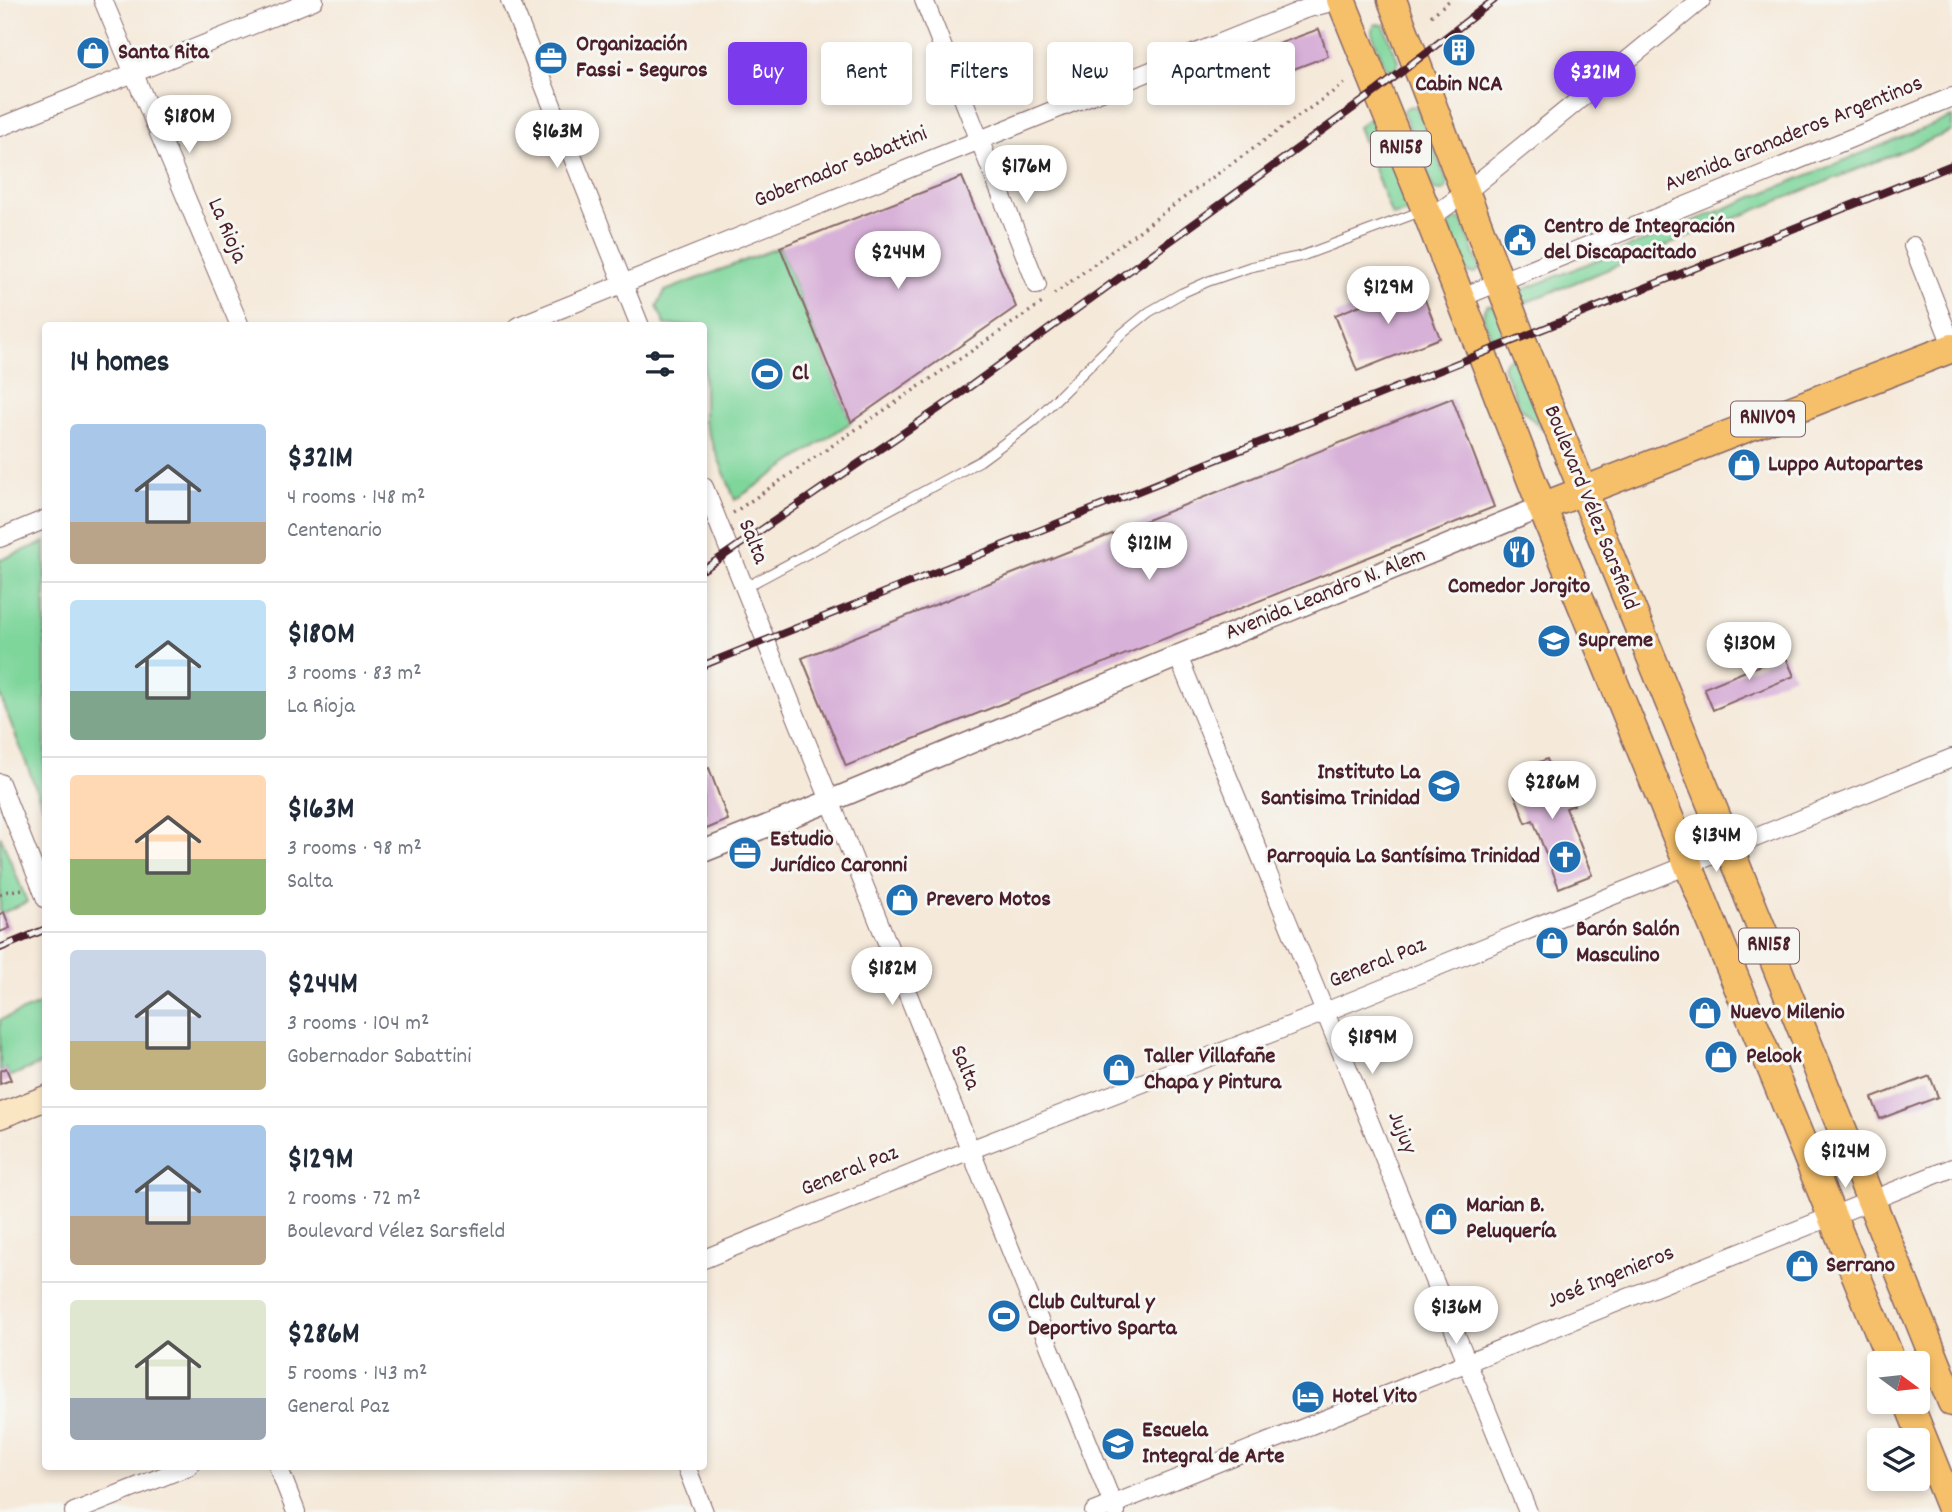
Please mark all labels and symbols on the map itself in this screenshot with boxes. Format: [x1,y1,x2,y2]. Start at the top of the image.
place label: Organización Fassi - Seguros [576,29,708,88]
building icon: Cabin NCA [1440,31,1478,69]
shop icon: Santa Rita [74,34,112,72]
place label: Santa Rita [118,37,210,70]
office icon: Organización Fassi - Seguros [532,39,570,77]
pin: $321M [1546,52,1644,111]
street label: Avenida Granaderos Argentinos [1660,68,1928,202]
place label: Cabin NCA [1415,69,1503,102]
pin: $180M [140,96,238,155]
pin: $163M [508,110,606,170]
street label: Gobernador Sabattini [749,118,933,218]
road number: RN158 [1371,132,1431,166]
pin: $176M [977,146,1075,205]
street label: La Rioja [198,193,255,270]
place label: Centro de Integración del Discapacitado [1544,211,1735,270]
public building icon: Centro de Integración del Discapacitado [1501,221,1539,259]
pin: $244M [849,232,947,291]
pin: $129M [1339,266,1437,326]
sports icon: Cl [748,355,786,393]
place label: Cl [792,358,809,391]
street label: Boulevard Vélez Sarsfield [1534,401,1646,615]
road number: RN1V09 [1731,402,1805,436]
shop icon: Luppo Autopartes [1725,446,1763,484]
place label: Luppo Autopartes [1768,449,1924,482]
street label: Salta [728,515,776,570]
pin: $121M [1100,522,1198,582]
restaurant icon: Comedor Jorgito [1500,533,1538,571]
street label: Avenida Leandro N. Alem [1221,540,1431,650]
place label: Comedor Jorgito [1448,571,1590,604]
school or university icon: Supreme [1535,622,1573,660]
pin: $130M [1700,622,1798,682]
place label: Supreme [1578,625,1653,658]
place label: Instituto La Santisima Trinidad [1261,757,1421,816]
pin: $286M [1503,762,1601,821]
school or university icon: Instituto La Santisima Trinidad [1425,767,1463,805]
pin: $134M [1667,814,1765,874]
place label: Estudio Jurídico Caronni [770,824,908,883]
office icon: Estudio Jurídico Caronni [726,834,764,872]
church icon: Parroquia La Santísima Trinidad [1546,838,1584,876]
place label: Parroquia La Santísima Trinidad [1266,841,1540,874]
shop icon: Prevero Motos [883,881,921,919]
place label: Prevero Motos [926,884,1051,917]
place label: Barón Salón Masculino [1576,914,1680,973]
shop icon: Barón Salón Masculino [1533,924,1571,962]
road number: RN158 [1739,928,1799,964]
street label: General Paz [1324,929,1432,999]
pin: $182M [843,948,941,1007]
shop icon: Nuevo Milenio [1686,994,1724,1032]
place label: Nuevo Milenio [1730,997,1845,1030]
pin: $189M [1323,1016,1421,1076]
shop icon: Pelook [1702,1038,1740,1076]
street label: Salta [940,1041,988,1096]
place label: Taller Villafañe Chapa y Pintura [1144,1041,1282,1100]
place label: Pelook [1746,1041,1803,1074]
shop icon: Taller Villafañe Chapa y Pintura [1100,1051,1138,1089]
street label: Jujuy [1378,1107,1425,1160]
pin: $124M [1796,1130,1894,1190]
street label: General Paz [796,1137,904,1207]
place label: Marian B. Peluquería [1466,1190,1557,1249]
shop icon: Marian B. Peluquería [1422,1200,1460,1238]
street label: José Ingenieros [1542,1237,1680,1319]
shop icon: Serrano [1783,1247,1821,1285]
place label: Serrano [1826,1250,1895,1283]
pin: $136M [1407,1286,1505,1346]
place label: Club Cultural y Deportivo Sparta [1028,1287,1178,1346]
sports icon: Club Cultural y Deportivo Sparta [985,1297,1023,1335]
north arrow [1867,1351,1930,1414]
hotel icon: Hotel Vito [1289,1378,1327,1416]
place label: Hotel Vito [1332,1381,1417,1414]
place label: Escuela Integral de Arte [1142,1415,1284,1474]
school or university icon: Escuela Integral de Arte [1099,1425,1137,1463]

